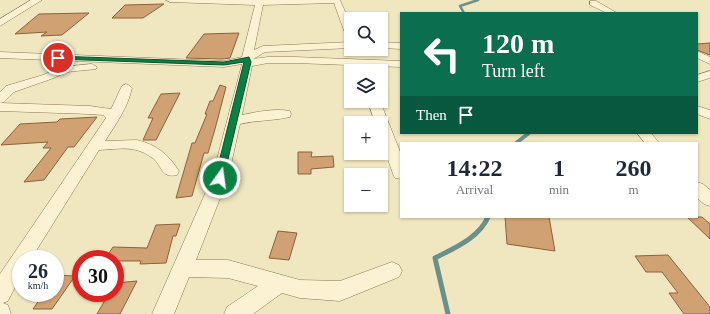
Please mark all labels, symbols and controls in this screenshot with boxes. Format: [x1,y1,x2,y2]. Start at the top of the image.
map controls [344,12,388,212]
button: search [344,12,388,56]
icon: left [416,28,468,80]
text: 120 m [482,28,554,59]
pin [41,41,75,75]
icon: arrive [47,47,69,69]
text: Turn left [482,61,545,81]
button: layers [344,64,388,108]
icon: arrive [455,104,477,126]
text: Then [416,107,447,123]
button: + [344,116,388,160]
text: 14:22 [446,155,502,181]
text: 1 [553,155,565,181]
text: 260 [616,155,652,181]
position arrow [199,157,241,199]
button: − [344,168,388,212]
text: Arrival [456,182,493,197]
text: min [549,182,569,197]
text: m [628,182,639,197]
speed limit sign: 30 [72,250,124,302]
text: 26 [28,260,48,282]
text: km/h [28,280,48,291]

